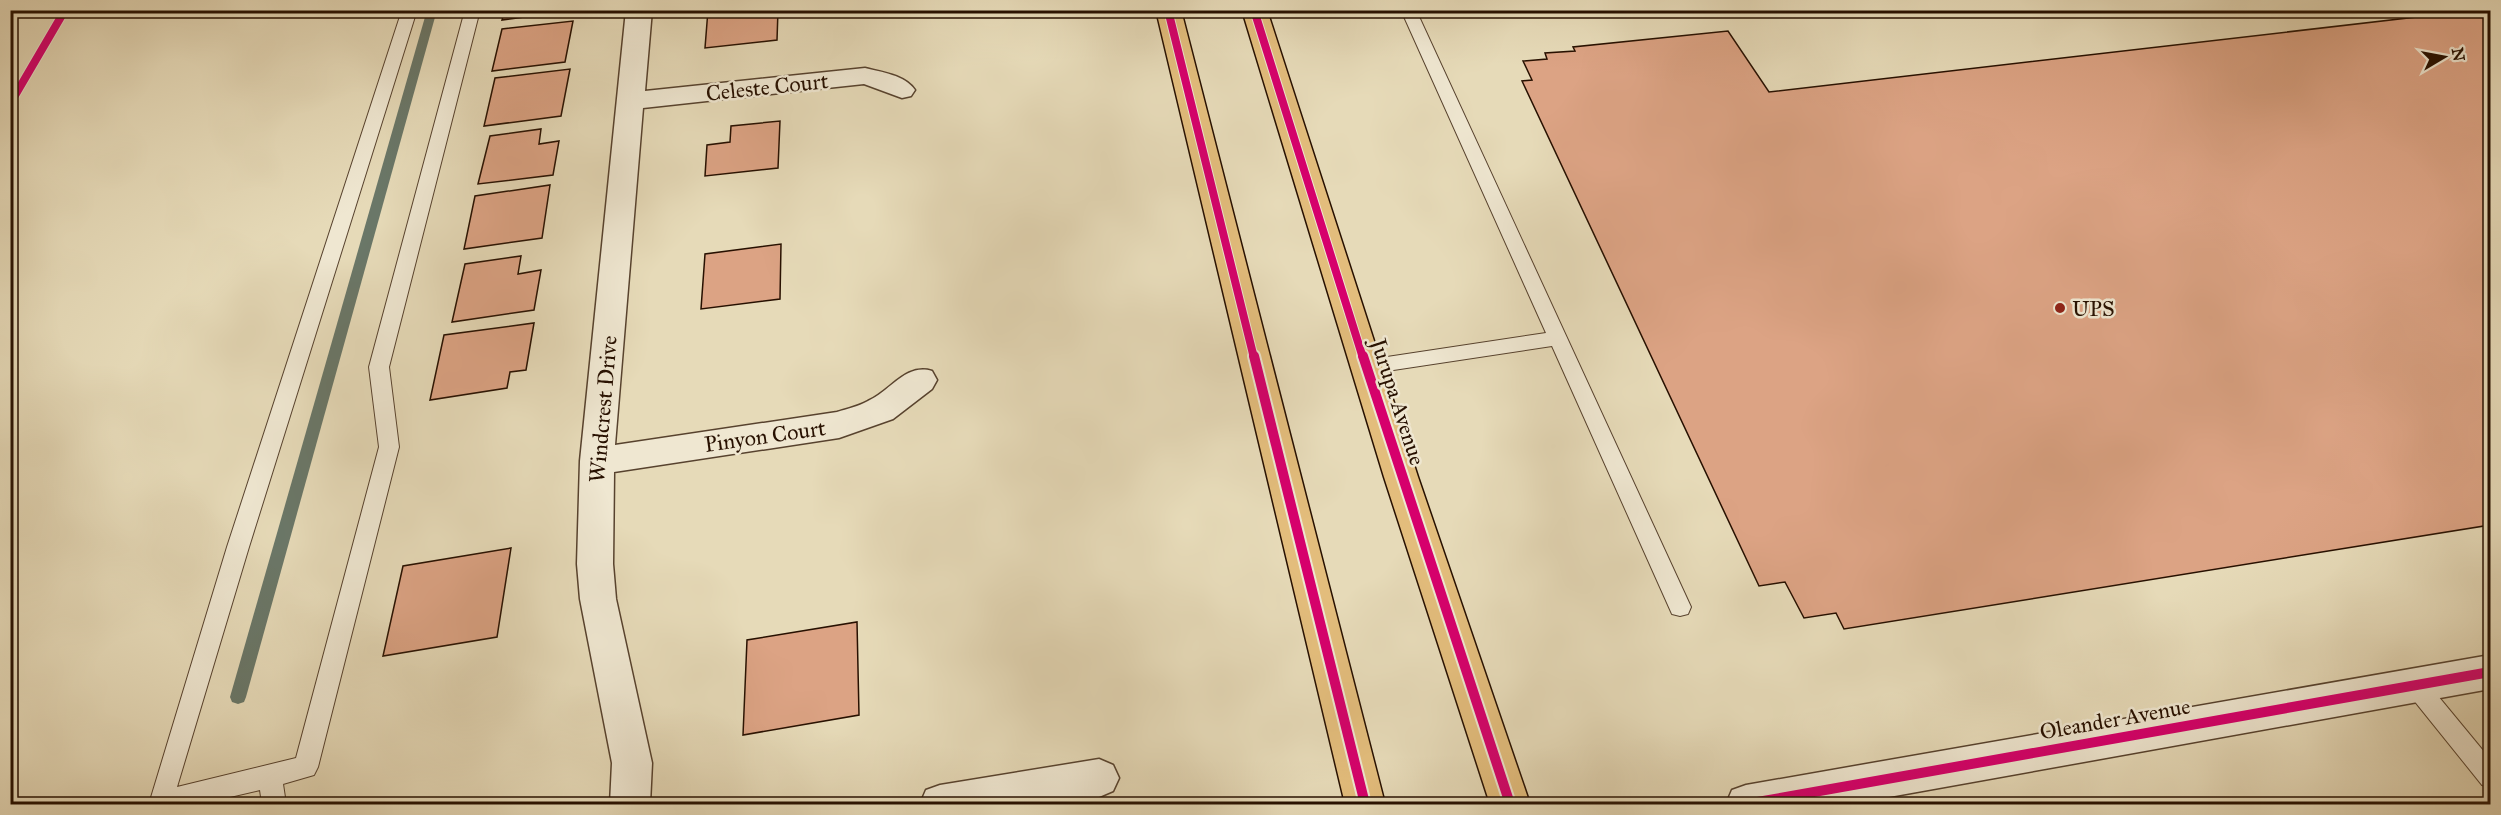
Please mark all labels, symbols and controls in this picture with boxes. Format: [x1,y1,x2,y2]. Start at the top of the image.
north arrow [2414,27,2474,87]
text: N [2448,46,2469,63]
street label: Celeste Court [704,67,830,107]
place label: UPS [2072,295,2115,322]
marker: UPS [2053,301,2067,315]
street label: Jurupa Avenue [1364,333,1431,469]
street label: Windcrest Drive [583,334,623,484]
street label: Pinyon Court [703,414,828,458]
street label: Oleander Avenue [2038,692,2192,746]

